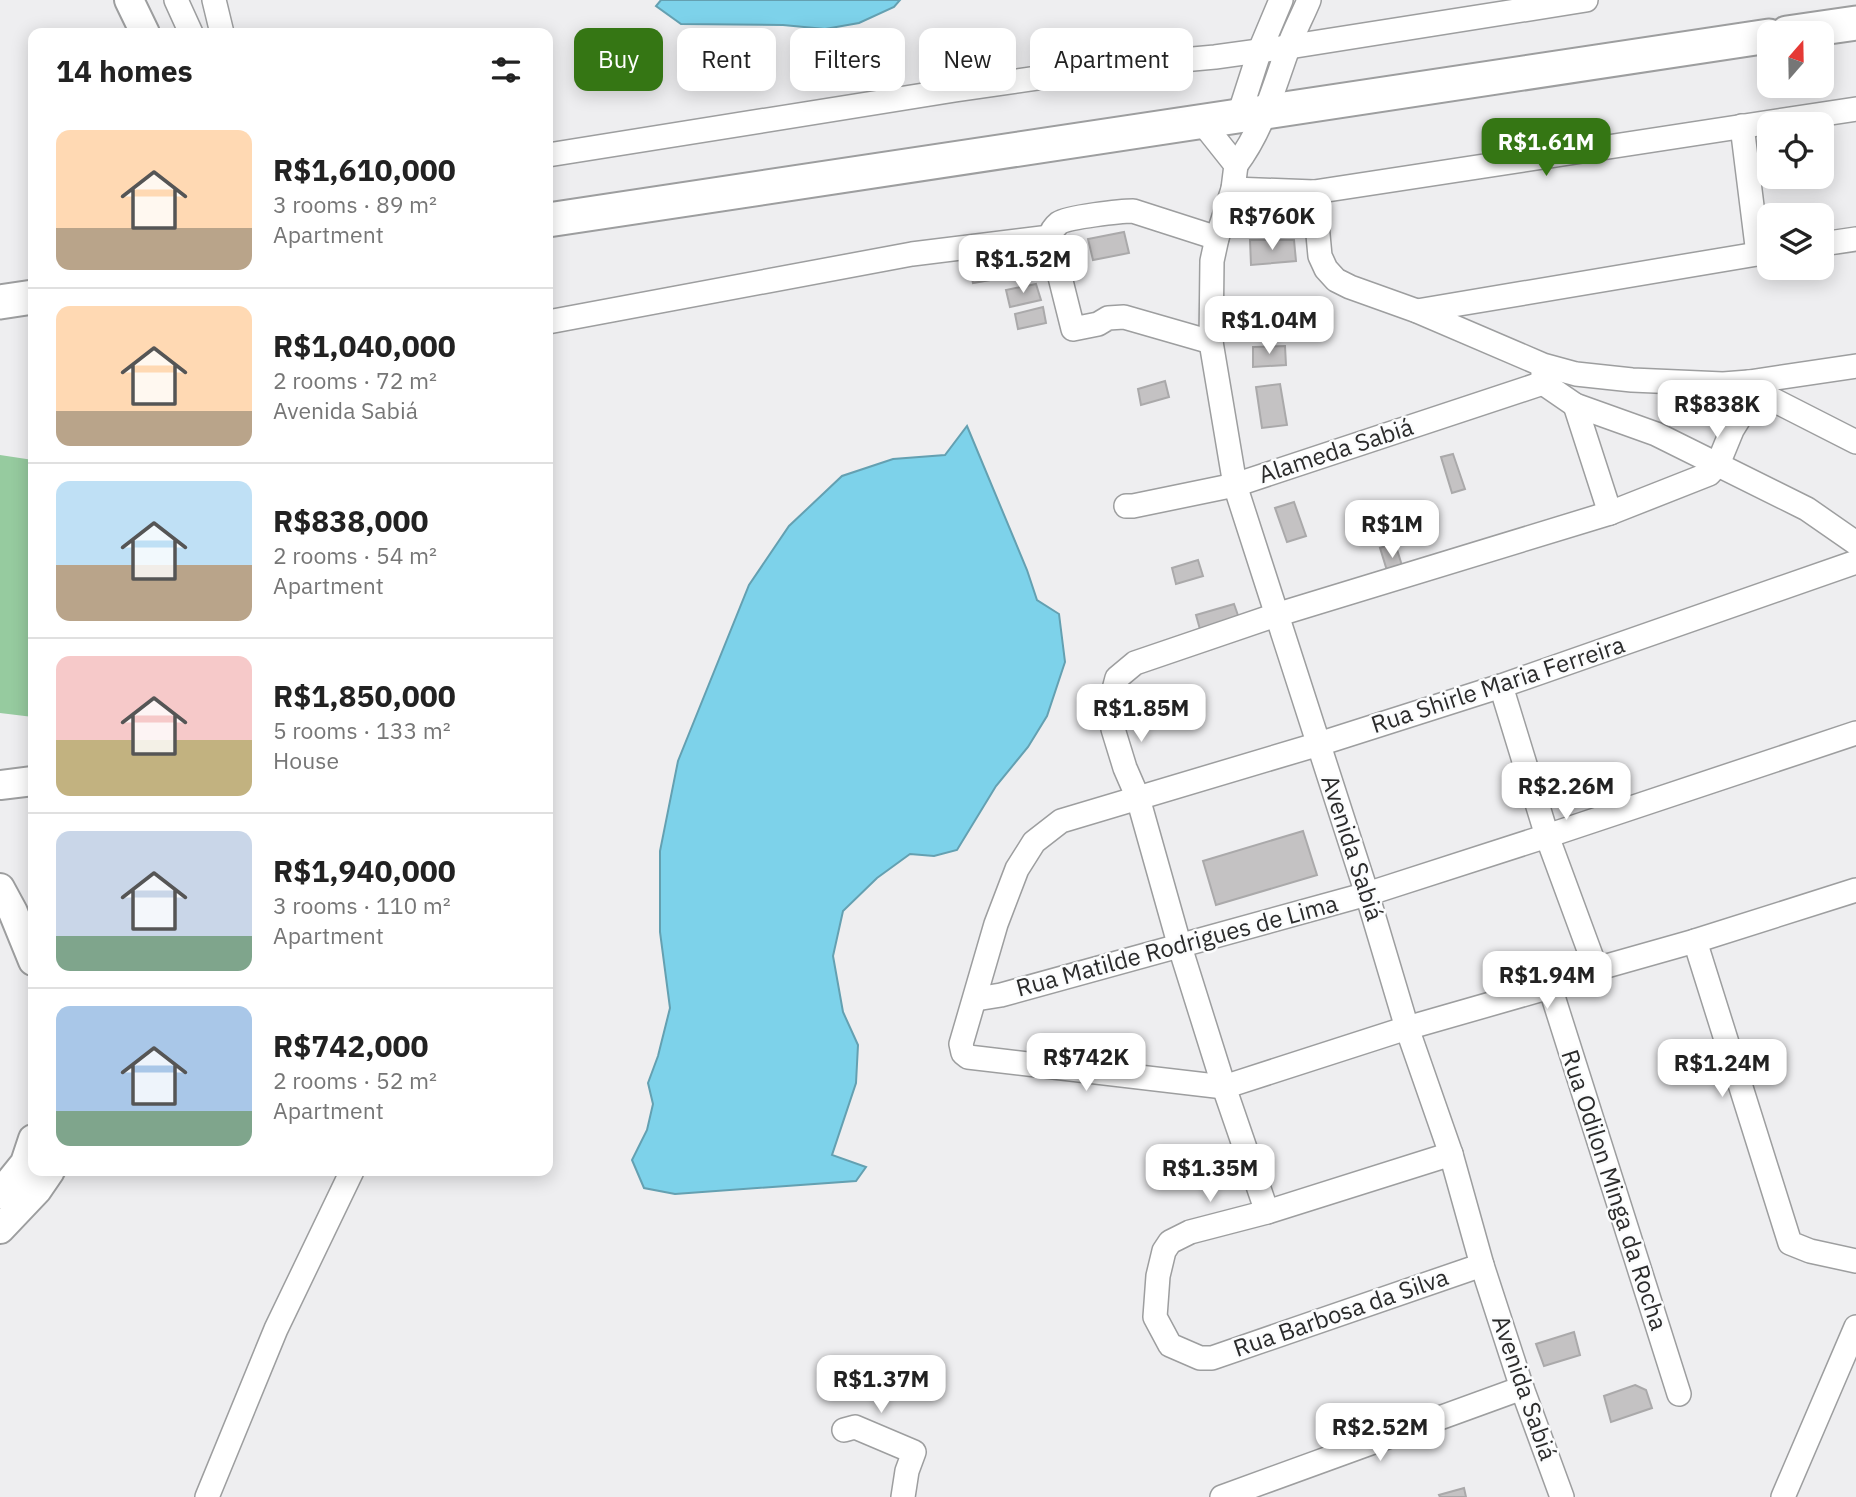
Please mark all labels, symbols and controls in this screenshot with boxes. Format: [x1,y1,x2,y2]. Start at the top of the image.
north arrow [1757,21,1834,98]
map controls [1757,21,1834,280]
chip: Buy [574,28,663,91]
chip: Rent [677,28,776,91]
chip: Filters [790,28,905,91]
chip: New [919,28,1016,91]
chip: Apartment [1030,28,1193,91]
text: 14 homes [56,51,193,90]
icon: filters [487,51,525,89]
button: locate [1757,112,1834,189]
pin: R$1.61M [1481,118,1611,178]
text: R$1.61M [1498,126,1594,156]
text: R$1,610,000 [273,150,456,189]
icon: home [112,158,196,242]
text: 3 rooms · 89 m² [273,189,437,219]
pin: R$760K [1215,192,1329,252]
text: R$760K [1229,200,1315,230]
button: layers [1757,203,1834,280]
text: Apartment [273,219,384,249]
pin: R$1.52M [958,236,1088,295]
text: R$1.52M [975,243,1071,273]
pin: R$1.04M [1204,296,1334,356]
text: R$1.04M [1221,304,1317,334]
text: R$1,040,000 [273,326,456,365]
icon: home [112,334,196,418]
text: 2 rooms · 72 m² [273,365,437,395]
pin: R$838K [1660,380,1774,440]
text: R$838K [1674,388,1760,418]
text: Avenida Sabiá [273,395,418,425]
street label: Alameda Sabiá [1254,410,1417,490]
pin: R$1M [1351,500,1433,560]
text: R$838,000 [273,501,429,540]
text: R$1M [1361,508,1423,538]
icon: home [112,509,196,593]
text: 2 rooms · 54 m² [273,540,437,570]
text: Apartment [273,570,384,600]
street label: Rua Shirle Maria Ferreira [1367,628,1629,740]
text: R$1,850,000 [273,676,456,715]
icon: home [112,684,196,768]
pin: R$1.85M [1076,684,1206,744]
text: R$1.85M [1093,692,1189,722]
text: 5 rooms · 133 m² [273,715,451,745]
text: House [273,745,339,775]
pin: R$2.26M [1501,762,1631,822]
text: R$2.26M [1518,770,1614,800]
street label: Avenida Sabiá [1314,771,1392,925]
text: R$1,940,000 [273,851,456,890]
icon: home [112,859,196,943]
street label: Rua Matilde Rodrigues de Lima [1012,887,1341,1003]
text: 3 rooms · 110 m² [273,890,451,920]
text: Apartment [273,920,384,950]
pin: R$1.94M [1482,951,1612,1011]
text: R$1.94M [1499,959,1595,989]
text: R$742,000 [273,1026,429,1065]
icon: home [112,1034,196,1118]
pin: R$742K [1029,1034,1143,1093]
pin: R$1.24M [1657,1040,1787,1099]
text: R$742K [1043,1041,1129,1071]
street label: Rua Odilon Minga da Rocha [1554,1045,1676,1334]
text: R$1.24M [1674,1047,1770,1077]
text: 2 rooms · 52 m² [273,1065,437,1095]
text: Apartment [273,1095,384,1125]
pin: R$1.35M [1145,1144,1275,1204]
text: R$1.35M [1162,1152,1258,1182]
street label: Rua Barbosa da Silva [1229,1260,1453,1364]
street label: Avenida Sabiá [1485,1311,1565,1465]
pin: R$1.37M [816,1356,946,1415]
text: R$1.37M [833,1363,929,1393]
pin: R$2.52M [1315,1404,1445,1463]
text: R$2.52M [1332,1411,1428,1441]

